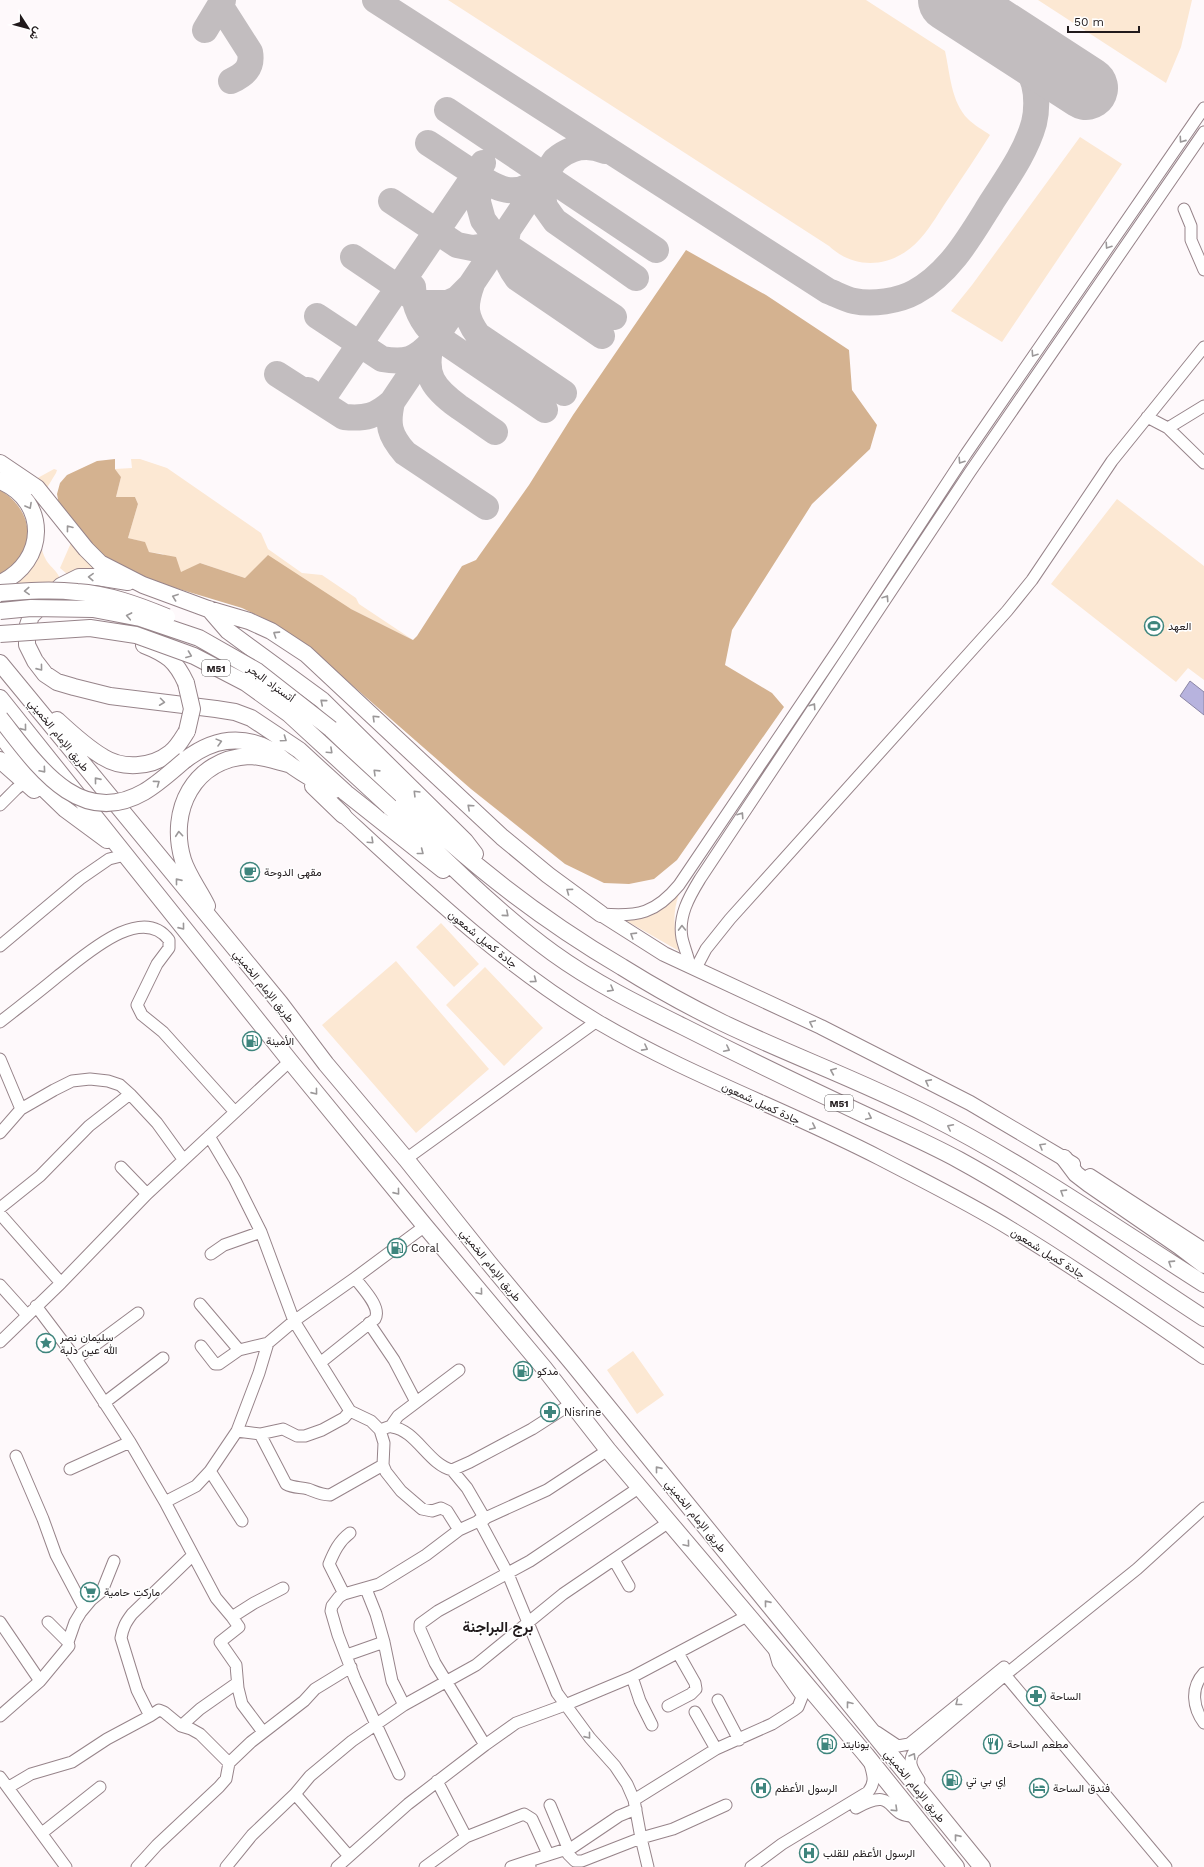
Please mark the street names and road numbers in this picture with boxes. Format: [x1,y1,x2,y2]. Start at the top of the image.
road number: M51 [202,660,230,676]
street label: أتستراد البحر [244,661,297,705]
street label: طريق الإمام الخميني [23,697,92,776]
street label: جادة كميل شمعون [446,908,520,971]
street label: طريق الإمام الخميني [228,948,297,1027]
street label: جادة كميل شمعون [720,1080,802,1127]
road number: M51 [825,1095,853,1111]
street label: جادة كميل شمعون [1008,1225,1087,1281]
street label: طريق الإمام الخميني [455,1227,524,1306]
street label: طريق الإمام الخميني [660,1478,729,1557]
street label: طريق الإمام الخميني [879,1748,948,1827]

